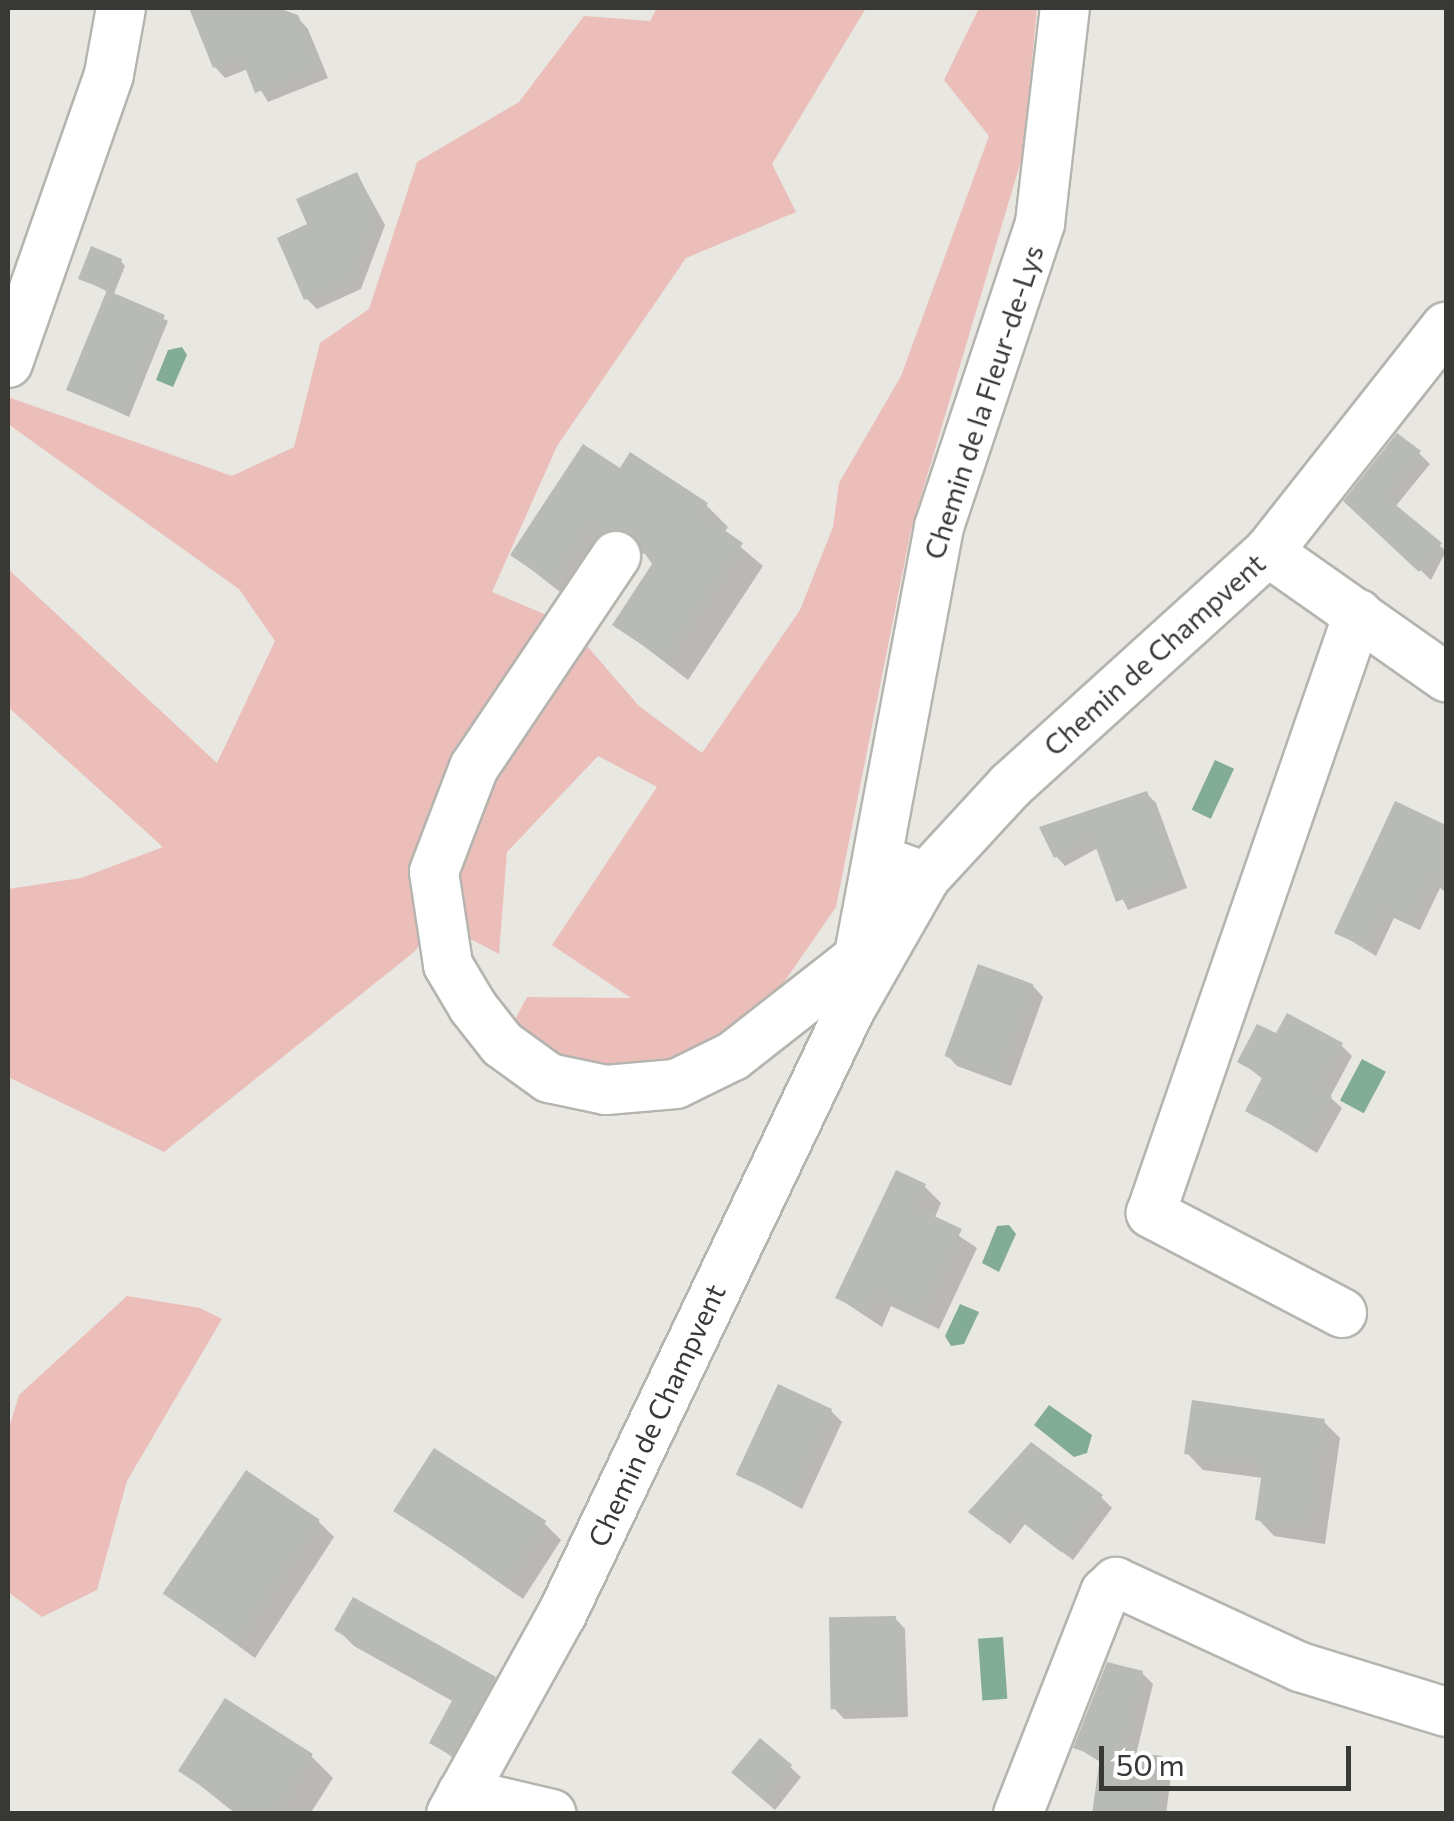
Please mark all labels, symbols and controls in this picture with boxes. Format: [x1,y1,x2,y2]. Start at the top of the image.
street label: Chemin de la Fleur-de-Lys [916,241,1050,563]
street label: Chemin de Champvent [1036,546,1272,762]
street label: Chemin de Champvent [580,1278,732,1552]
scale bar [1104,1726,1356,1788]
text: 50 m [1116,1745,1185,1782]

